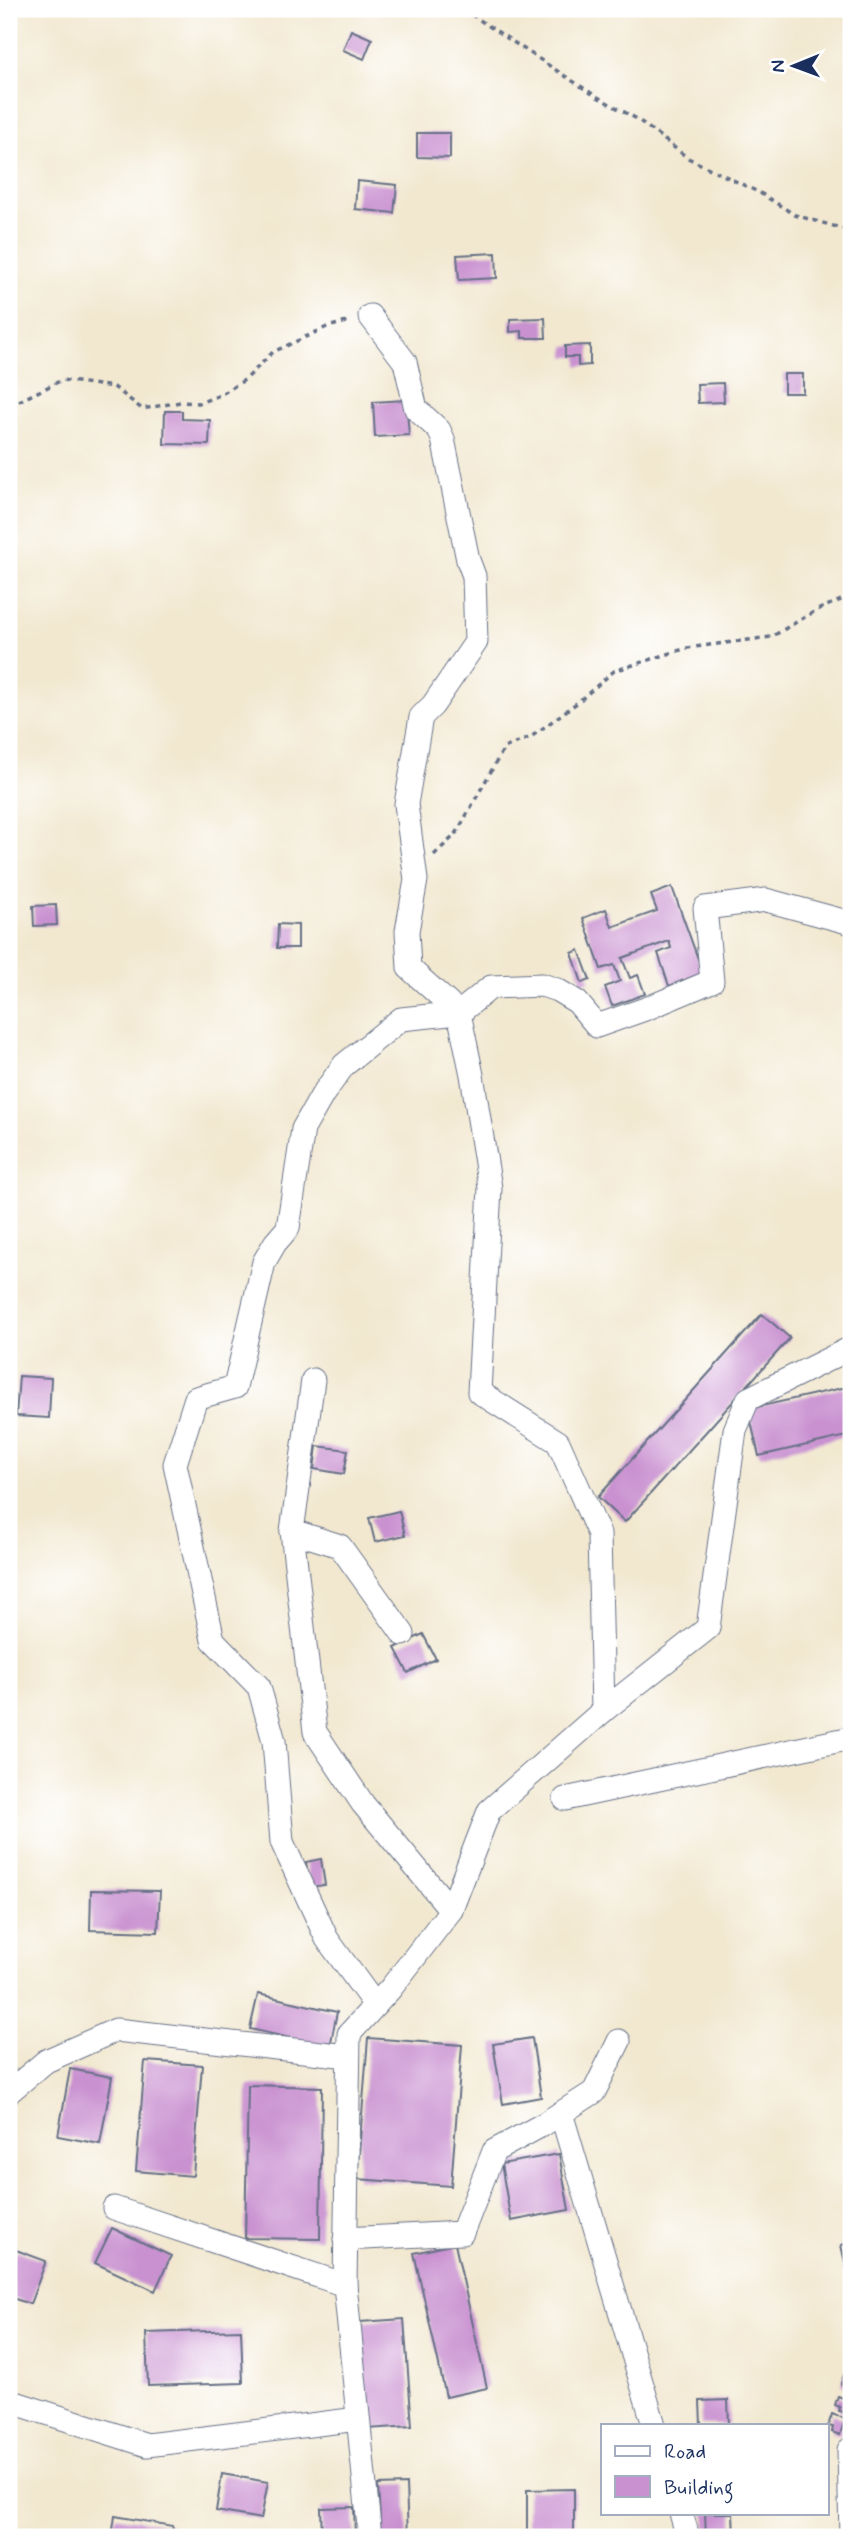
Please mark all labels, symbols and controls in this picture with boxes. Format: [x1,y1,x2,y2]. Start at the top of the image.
north arrow [758,32,828,102]
text: N [766,60,791,73]
legend [601,2424,828,2514]
text: Road [664,2438,706,2466]
text: Building [664,2474,734,2504]

